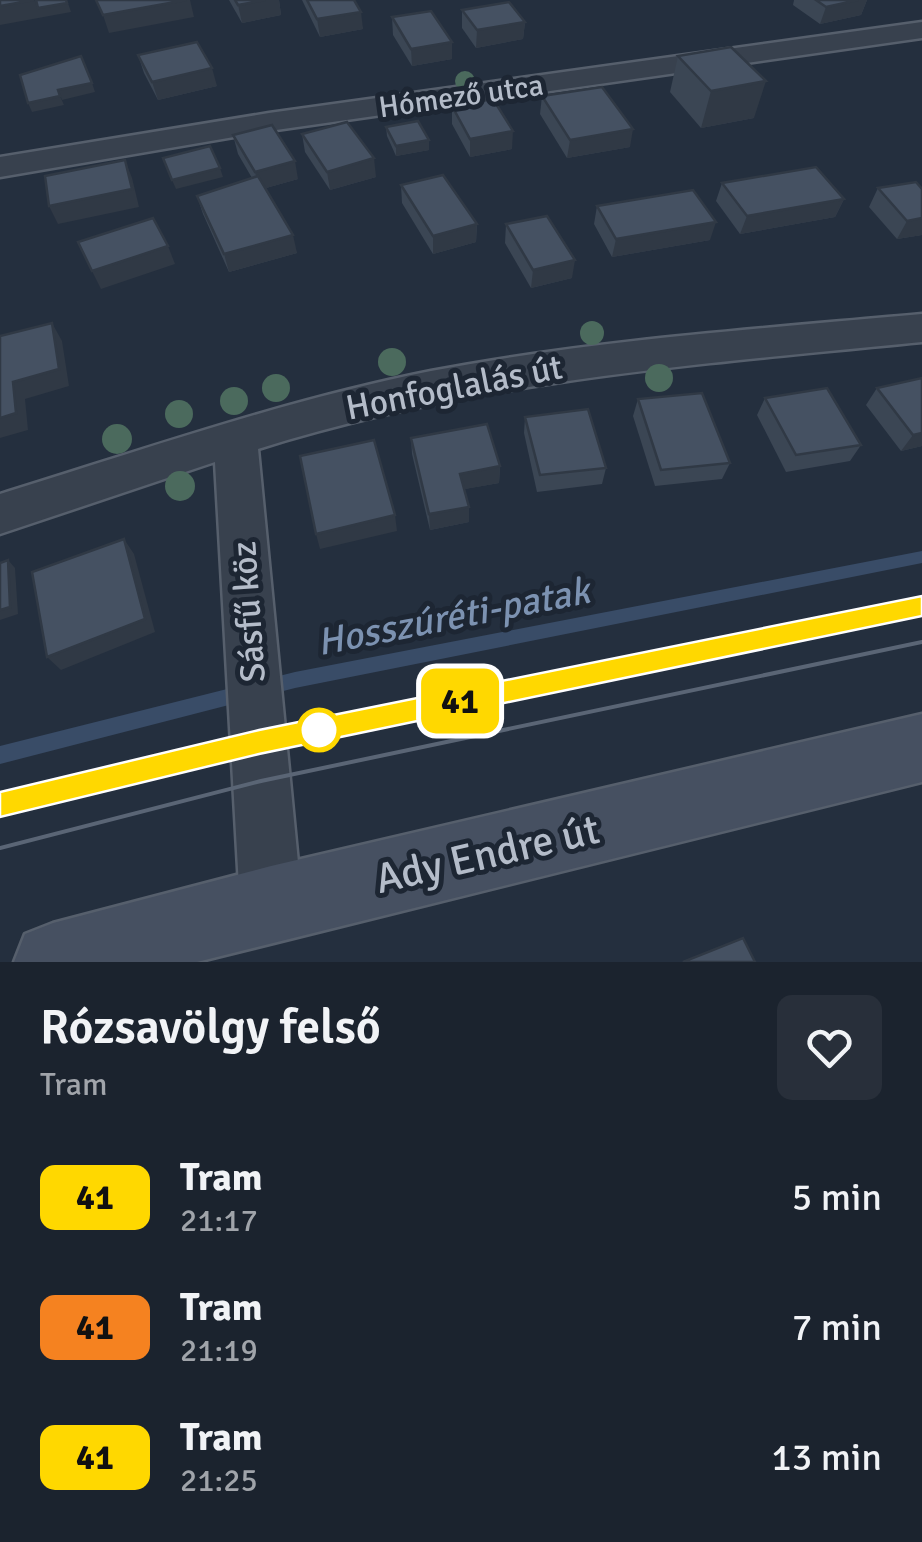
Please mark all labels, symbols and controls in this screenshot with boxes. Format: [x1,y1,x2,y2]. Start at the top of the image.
street label: Hómező utca [376,67,546,126]
street label: Honfoglalás út [342,345,566,430]
street label: Sásfű köz [222,540,275,684]
water label: Hosszúréti-patak [313,566,596,666]
line badge: 41 [415,668,505,734]
text: 41 [441,680,479,723]
unlabelled marker [298,709,340,751]
street label: Ady Endre út [370,804,604,905]
button: heart [777,995,882,1100]
text: Rózsavölgy felső [40,998,381,1057]
text: Tram [40,1065,107,1104]
text: Tram [180,1154,263,1201]
text: 5 min [792,1174,882,1221]
text: 41 [76,1176,114,1219]
text: 21:17 [180,1201,258,1240]
text: Tram [180,1284,263,1331]
text: 7 min [792,1304,882,1351]
text: 41 [76,1306,114,1349]
text: 21:19 [180,1331,258,1370]
text: Tram [180,1414,263,1461]
text: 13 min [771,1434,882,1481]
text: 41 [76,1436,114,1479]
text: 21:25 [180,1461,258,1500]

